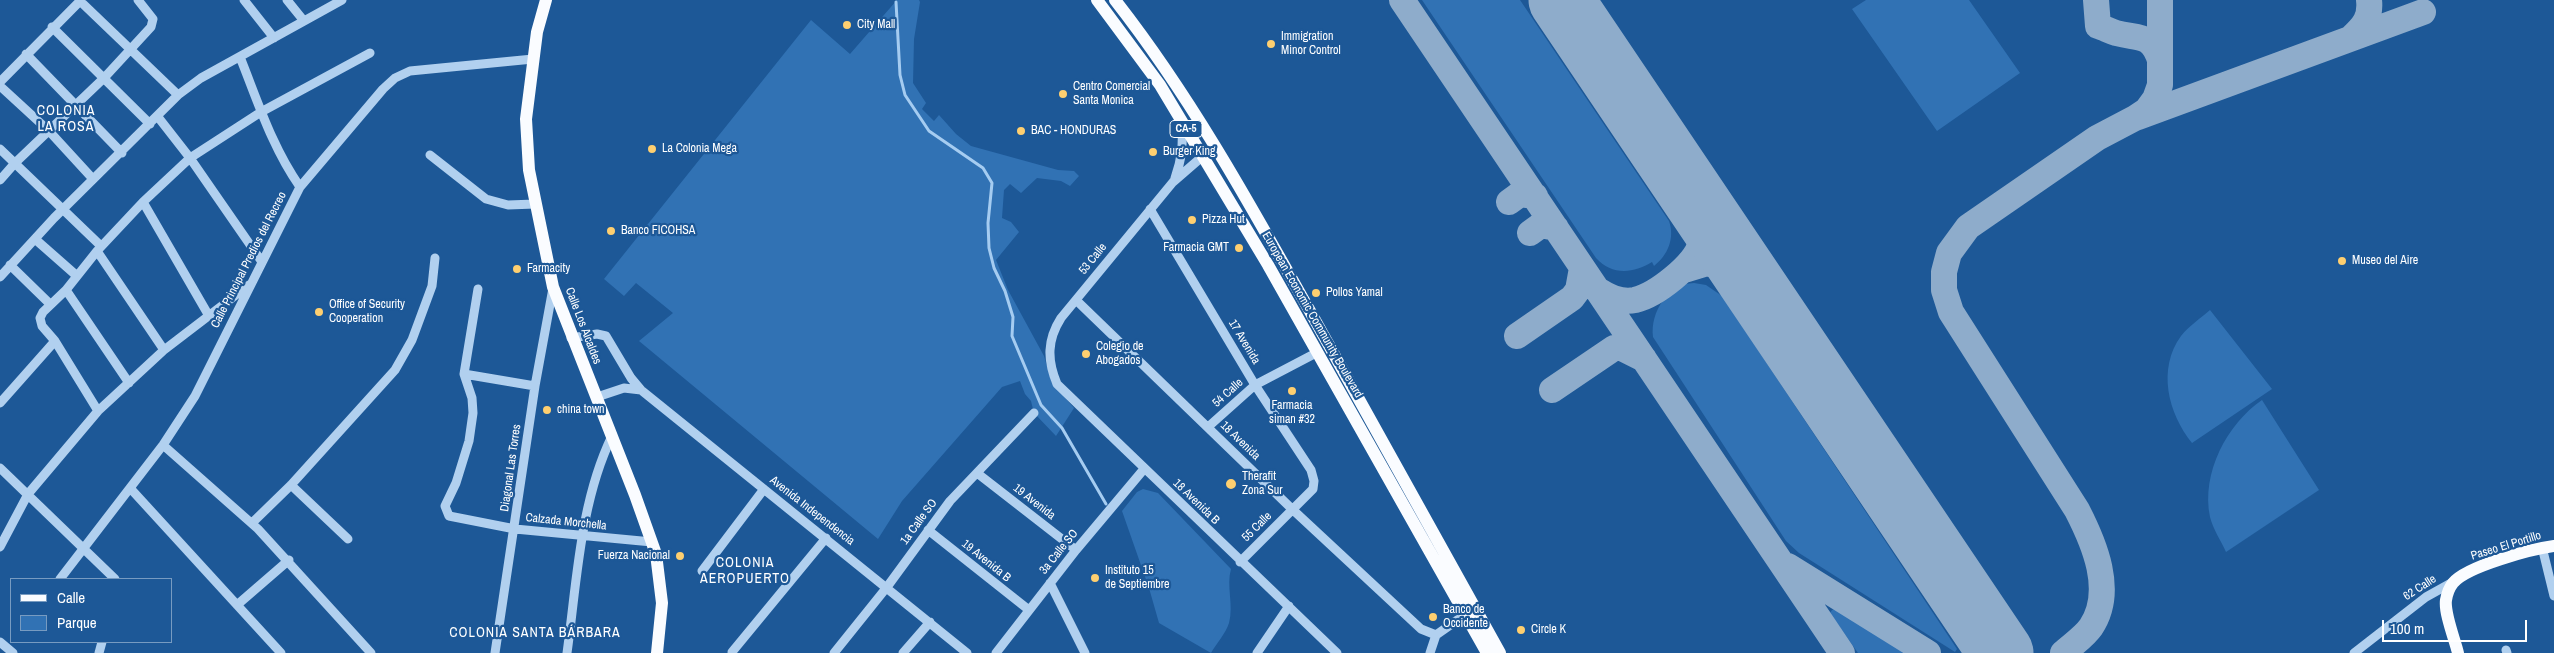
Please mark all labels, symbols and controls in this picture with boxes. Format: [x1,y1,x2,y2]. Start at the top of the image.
place label: City Mall [857,18,895,32]
marker: City Mall [841,19,853,31]
place label: Immigration Minor Control [1281,30,1341,58]
marker: Immigration Minor Control [1265,38,1277,50]
place label: Centro Comercial Santa Monica [1073,80,1150,108]
marker: Centro Comercial Santa Monica [1057,88,1069,100]
district label: COLONIA LA ROSA [36,103,96,136]
road number: CA-5 [1170,120,1202,138]
place label: BAC - HONDURAS [1031,124,1116,138]
marker: BAC - HONDURAS [1015,125,1027,137]
place label: La Colonia Mega [662,142,737,156]
marker: La Colonia Mega [646,143,658,155]
place label: Burger King [1163,145,1216,159]
marker: Burger King [1147,146,1159,158]
street label: Calle Principal Predios del Recreo [208,189,290,331]
place label: Pizza Hut [1202,213,1245,227]
marker: Pizza Hut [1186,214,1198,226]
place label: Banco FICOHSA [621,224,695,238]
marker: Banco FICOHSA [605,225,617,237]
street label: European Economic Community Boulevard [1258,229,1366,401]
street label: 53 Calle [1076,240,1110,278]
place label: Farmacia GMT [1163,241,1229,255]
marker: Farmacia GMT [1233,242,1245,254]
place label: Museo del Aire [2352,254,2418,268]
marker: Museo del Aire [2336,255,2348,267]
place label: Farmacity [527,262,570,276]
marker: Farmacity [511,263,523,275]
street label: Calle Los Alcaldes [562,286,604,366]
place label: Pollos Yamal [1326,286,1383,300]
marker: Pollos Yamal [1310,287,1322,299]
place label: Office of Security Cooperation [329,298,405,326]
marker: Office of Security Cooperation [313,306,325,318]
street label: 17 Avenida [1225,317,1263,367]
place label: Colegio de Abogados [1096,340,1144,368]
marker: Colegio de Abogados [1080,348,1092,360]
street label: 54 Calle [1210,376,1246,410]
marker: Farmacia siman #32 [1286,385,1298,397]
place label: Farmacia siman #32 [1269,399,1315,427]
place label: china town [557,403,605,417]
marker: china town [541,404,553,416]
street label: 18 Avenida [1217,419,1263,463]
street label: Diagonal Las Torres [498,423,524,513]
place label: Therafit Zona Sur [1242,470,1282,498]
street label: Avenida Independencia [767,473,857,549]
street label: 18 Avenida B [1170,476,1222,528]
marker: Therafit Zona Sur [1224,477,1238,491]
street label: 19 Avenida [1010,481,1058,523]
street label: 1a Calle SO [898,496,940,548]
street label: 55 Calle [1239,509,1275,545]
street label: Calzada Morchella [525,511,607,533]
street label: 3a Calle SO [1037,527,1081,577]
street label: Paseo El Portillo [2469,528,2543,564]
street label: 19 Avenida B [959,537,1013,585]
place label: Fuerza Nacional [598,549,670,563]
marker: Fuerza Nacional [674,550,686,562]
district label: COLONIA AEROPUERTO [699,555,791,588]
place label: Instituto 15 de Septiembre [1105,564,1170,592]
marker: Instituto 15 de Septiembre [1089,572,1101,584]
street label: 62 Calle [2401,572,2439,604]
legend [10,578,172,643]
text: Calle [57,587,85,608]
place label: Banco de Occidente [1443,603,1488,631]
scale bar [2384,610,2529,642]
marker: Banco de Occidente [1427,611,1439,623]
text: Parque [57,612,97,633]
text: 100 m [2390,618,2424,639]
place label: Circle K [1531,623,1566,637]
marker: Circle K [1515,624,1527,636]
district label: COLONIA SANTA BÁRBARA [447,625,623,641]

